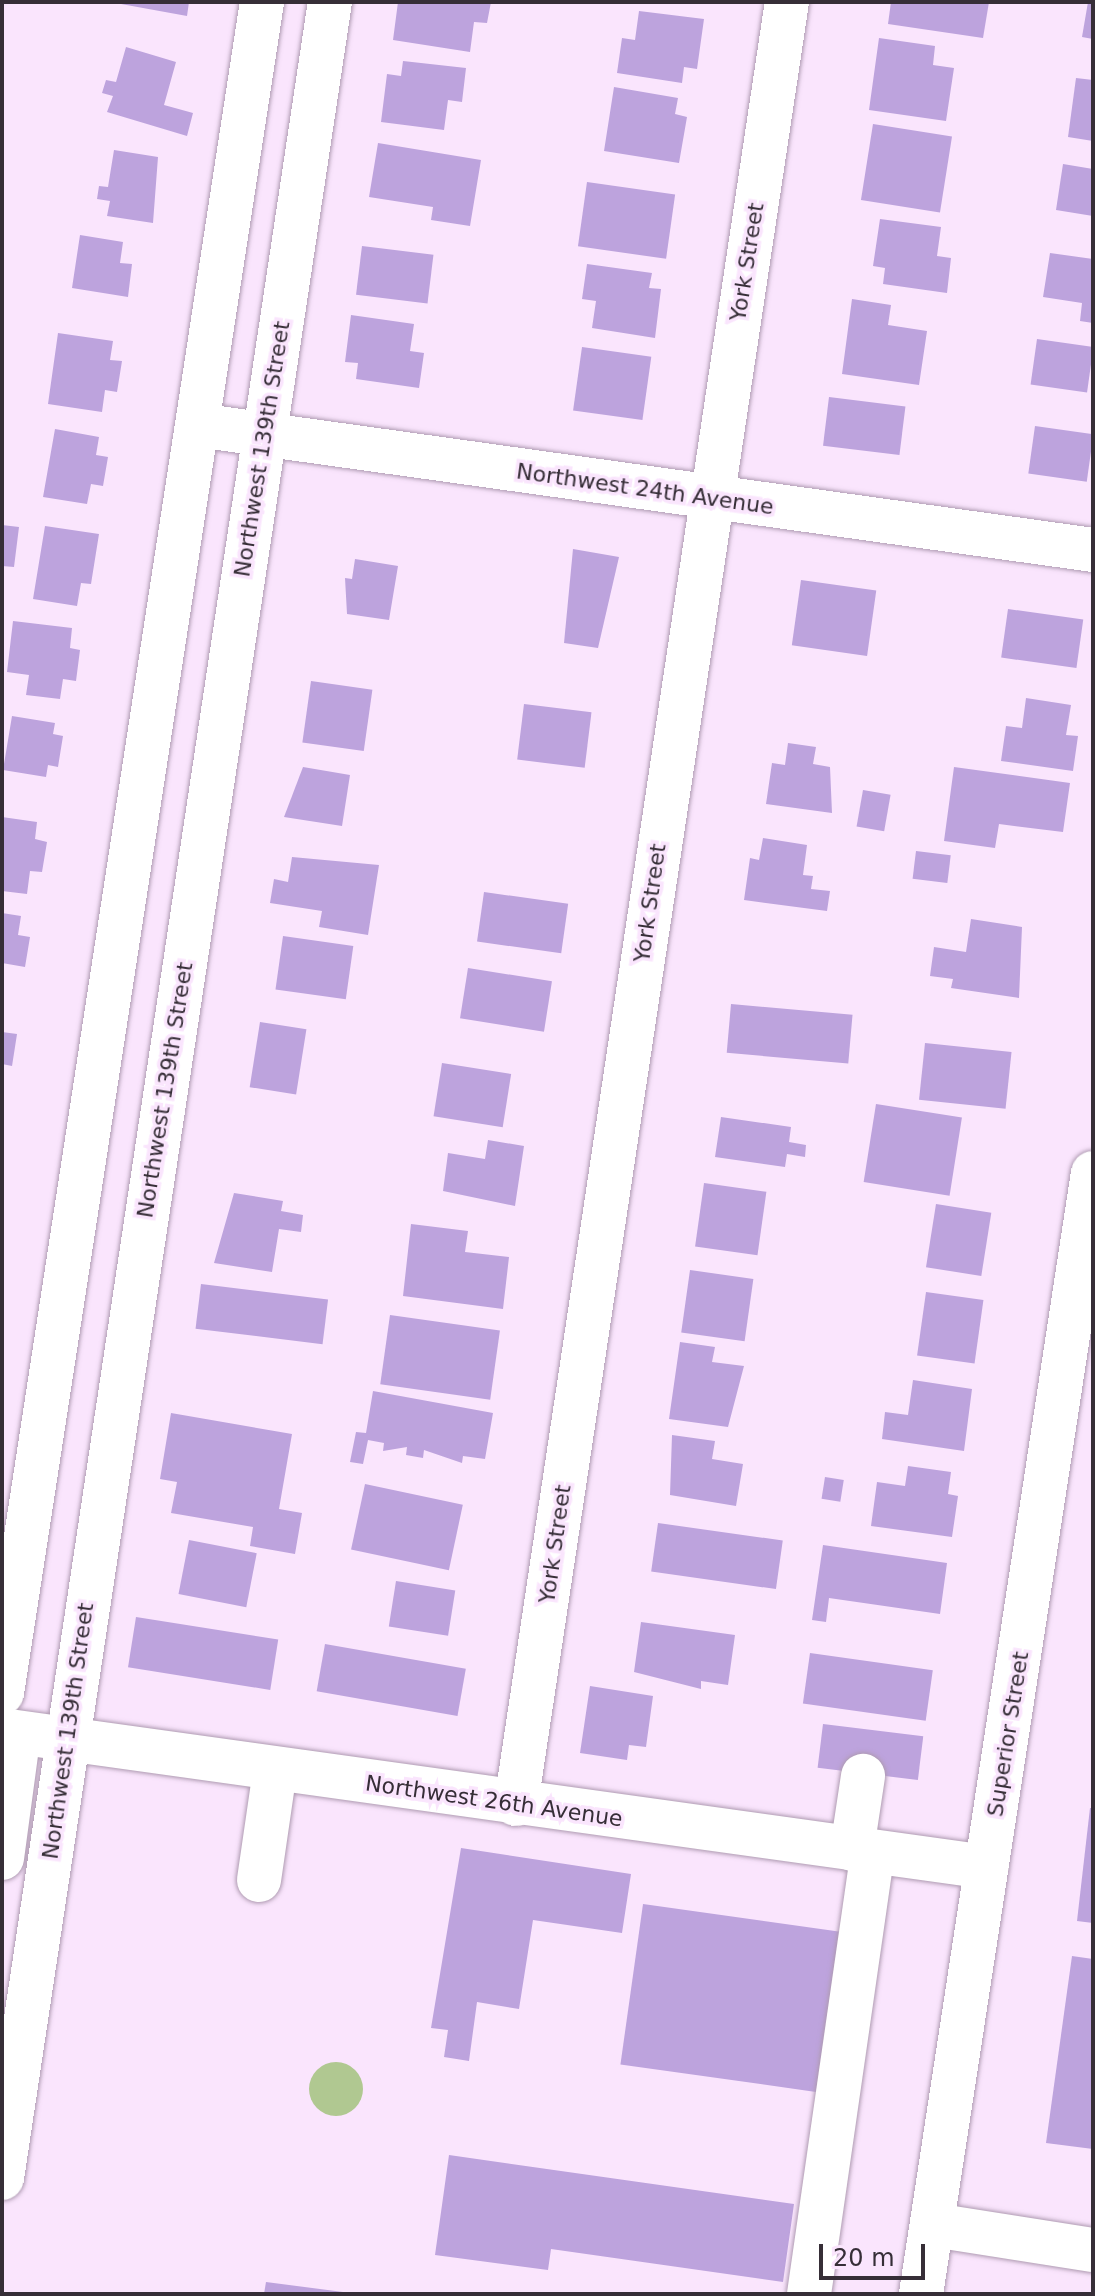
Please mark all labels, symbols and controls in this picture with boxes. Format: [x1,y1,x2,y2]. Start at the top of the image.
street label: York Street [725,201,769,323]
street label: Northwest 139th Street [229,319,295,579]
street label: Northwest 24th Avenue [515,458,775,520]
street label: York Street [629,842,671,964]
street label: Northwest 139th Street [132,960,198,1220]
street label: York Street [534,1483,576,1605]
street label: Northwest 139th Street [37,1601,99,1861]
street label: Superior Street [982,1650,1034,1818]
street label: Northwest 26th Avenue [364,1770,624,1832]
scale bar [823,2228,929,2278]
text: 20 m [833,2244,895,2272]

